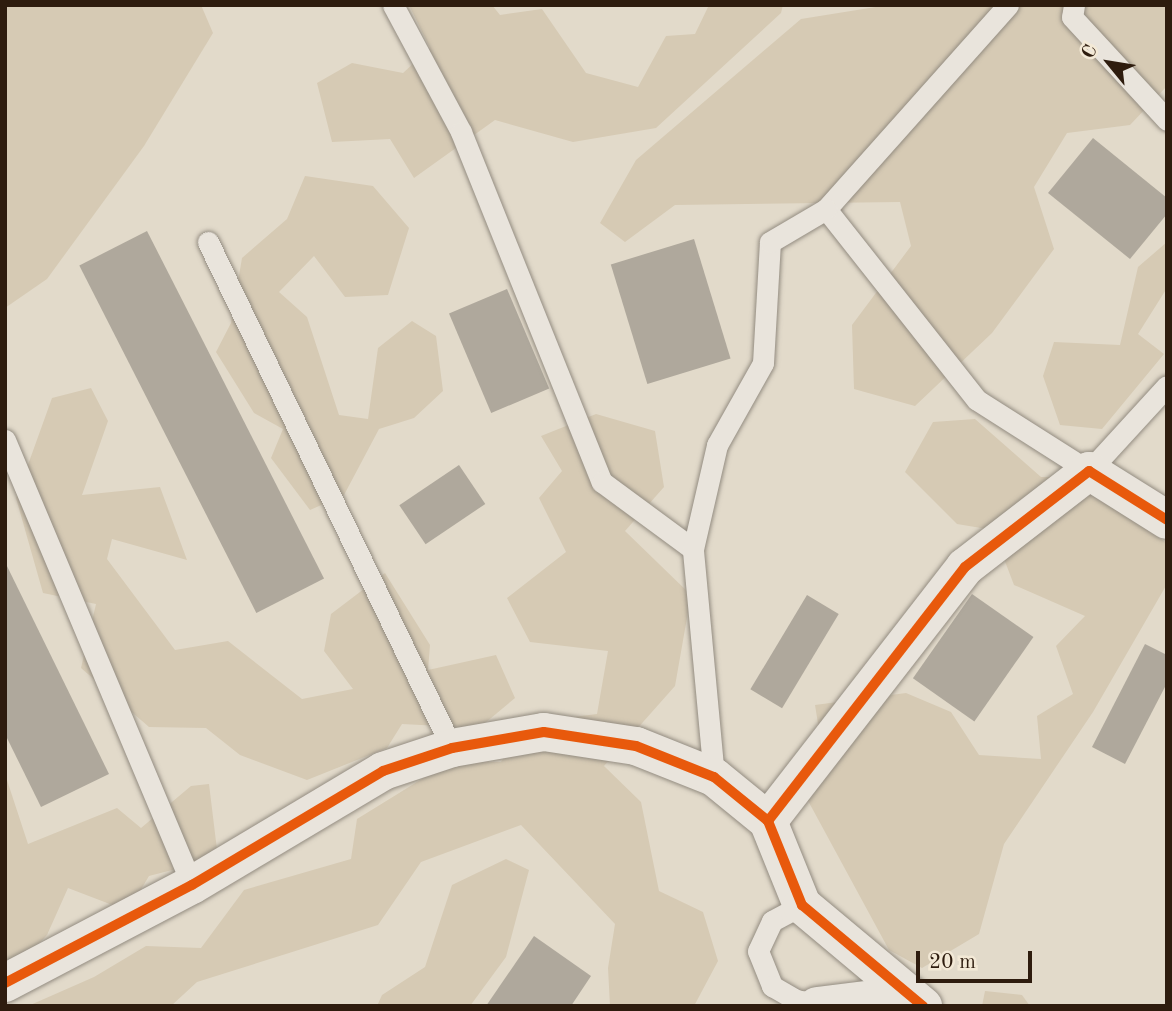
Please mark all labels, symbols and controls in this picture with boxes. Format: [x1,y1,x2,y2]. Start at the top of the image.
north arrow [1074,28,1144,98]
text: С [1079,42,1102,62]
scale bar [920,937,1036,981]
text: 20 m [929,952,976,973]

